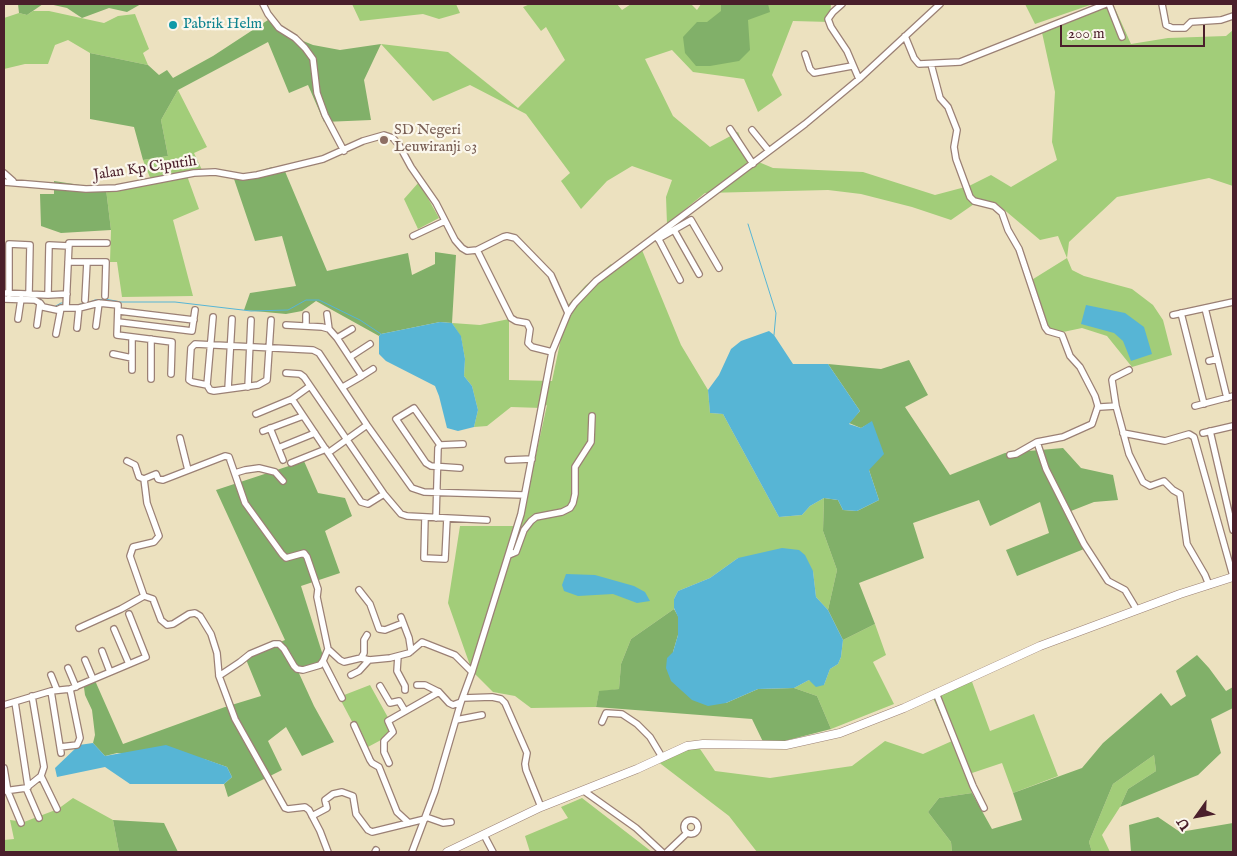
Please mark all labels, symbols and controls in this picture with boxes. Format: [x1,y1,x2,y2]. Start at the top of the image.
scale bar [1062,15,1207,47]
place label: Pabrik Helm [183,16,262,34]
marker: Pabrik Helm [167,19,179,31]
text: 200 m [1068,24,1105,43]
place label: SD Negeri Leuwiranji 03 [394,122,477,157]
marker: SD Negeri Leuwiranji 03 [378,134,390,146]
street label: Jalan Kp Ciputih [92,153,198,185]
north arrow [1172,791,1222,841]
text: U [1174,814,1195,834]

